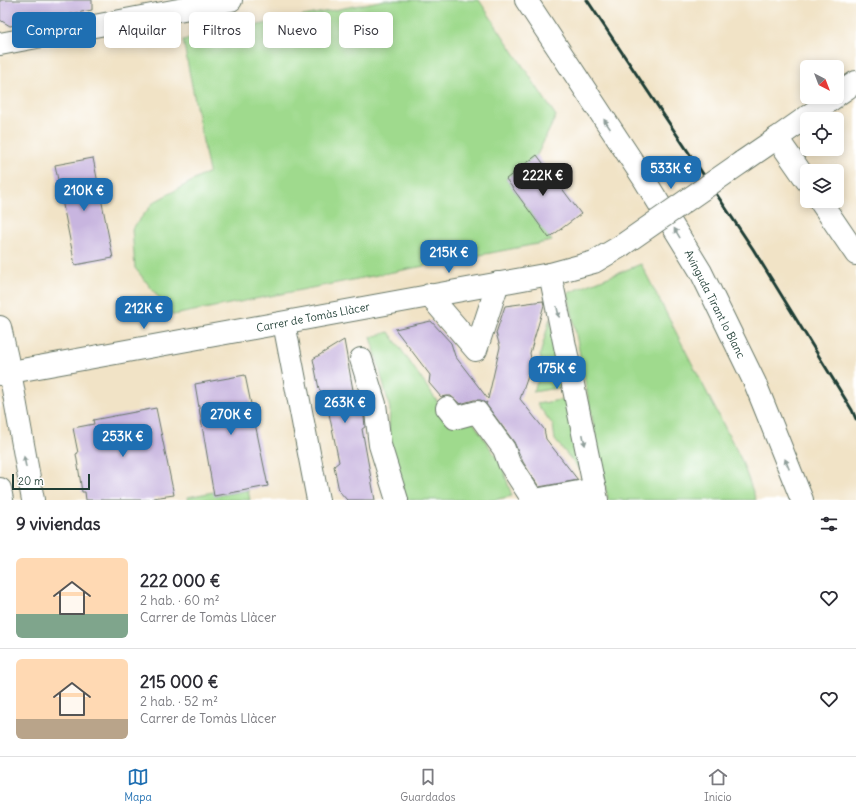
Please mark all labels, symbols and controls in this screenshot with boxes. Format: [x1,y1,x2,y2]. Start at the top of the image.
chip: Comprar [12,12,96,48]
chip: Alquilar [104,12,181,48]
chip: Filtros [189,12,255,48]
chip: Nuevo [263,12,331,48]
chip: Piso [339,12,393,48]
north arrow [800,60,844,104]
map controls [800,60,844,208]
button: locate [800,112,844,156]
one-way arrow [603,119,611,129]
pin: 533K € [638,156,704,190]
text: 533K € [650,160,692,177]
pin: 222K € [510,163,576,197]
button: layers [800,164,844,208]
text: 222K € [523,167,563,184]
pin: 210K € [51,178,117,212]
text: 210K € [64,182,104,199]
one-way arrow [673,228,681,238]
pin: 215K € [416,240,482,274]
text: 215K € [429,244,469,261]
street label: Avinguda Tirant lo Blanc [682,247,749,361]
pin: 212K € [111,296,177,330]
street label: Carrer de Tomàs Llàcer [255,299,371,335]
text: 212K € [125,300,163,317]
one-way arrow [556,306,562,319]
pin: 175K € [524,356,590,390]
text: 175K € [538,360,576,377]
pin: 263K € [312,390,378,424]
text: 263K € [324,394,366,411]
pin: 270K € [198,402,264,436]
text: 270K € [210,406,252,423]
pin: 253K € [90,424,156,458]
text: 253K € [102,428,144,445]
one-way arrow [582,434,588,446]
one-way arrow [22,456,28,468]
one-way arrow [784,457,790,469]
scale bar [12,472,90,491]
text: 20 m [18,474,44,488]
text: 9 viviendas [16,513,100,535]
icon: filters [818,513,840,535]
text: 222 000 € [140,570,221,592]
icon: home [48,574,96,622]
icon: heart [818,587,840,609]
text: 2 hab. · 60 m² [140,592,220,609]
text: Carrer de Tomàs Llàcer [140,609,276,626]
text: 215 000 € [140,671,218,693]
icon: home [48,675,96,723]
icon: heart [818,688,840,710]
text: 2 hab. · 52 m² [140,693,218,710]
text: Carrer de Tomàs Llàcer [140,710,276,727]
tab: Mapa [124,766,152,804]
tab: Guardados [400,766,456,804]
tab: Inicio [704,766,732,804]

